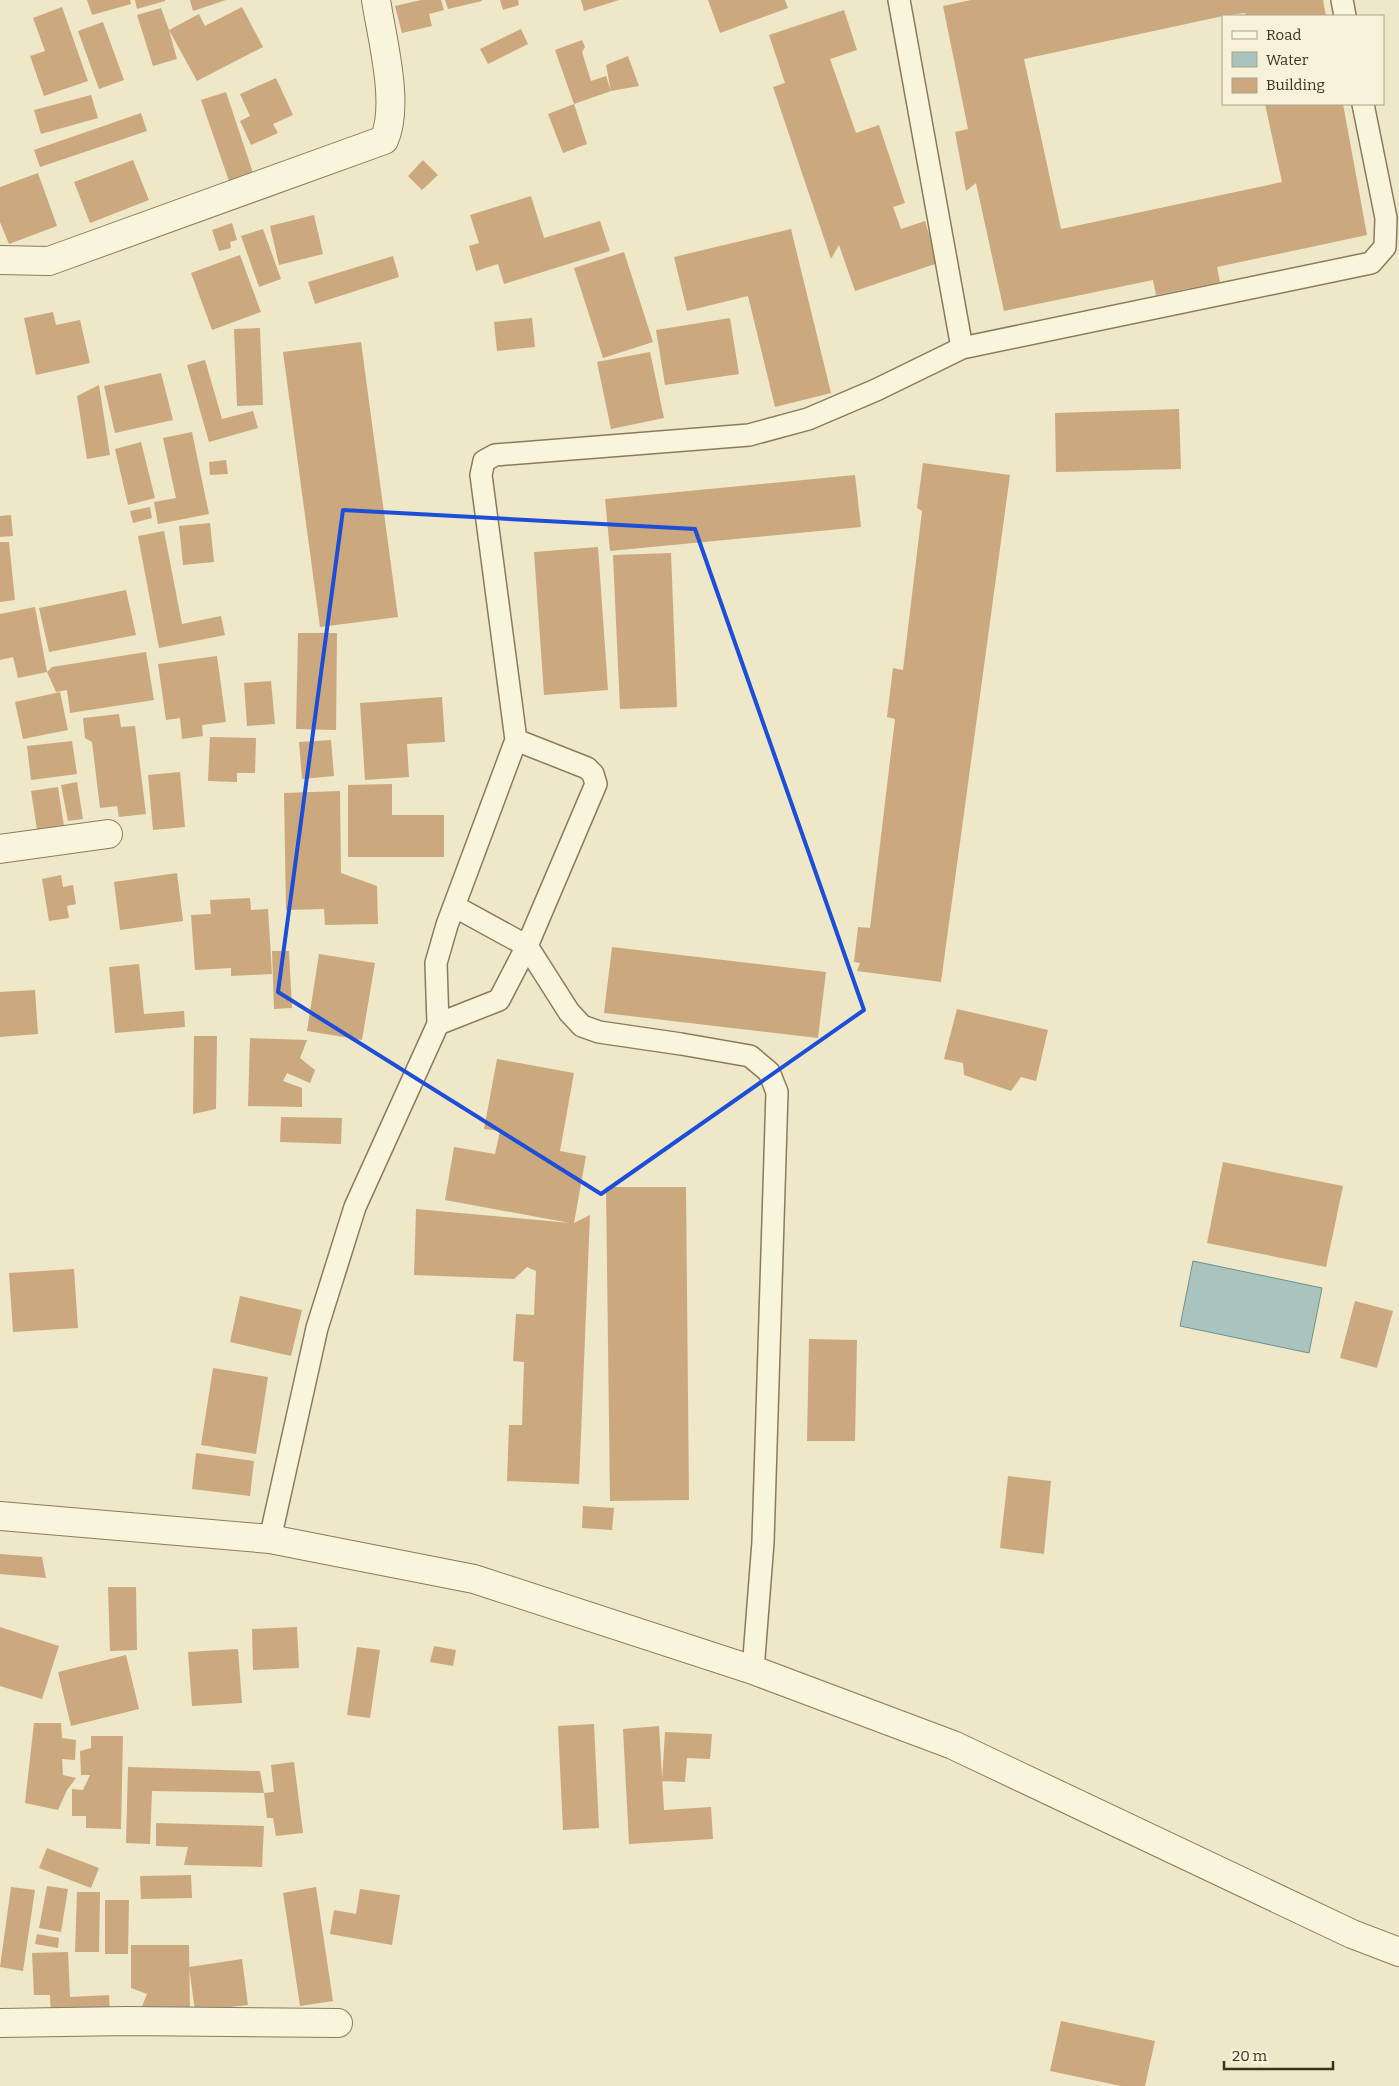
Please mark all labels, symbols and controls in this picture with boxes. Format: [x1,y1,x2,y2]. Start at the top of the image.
legend [1222,15,1384,105]
text: Road [1266,26,1301,44]
text: Water [1266,51,1309,69]
text: Building [1266,76,1325,94]
scale bar [1224,2038,1333,2070]
text: 20 m [1232,2047,1268,2065]

